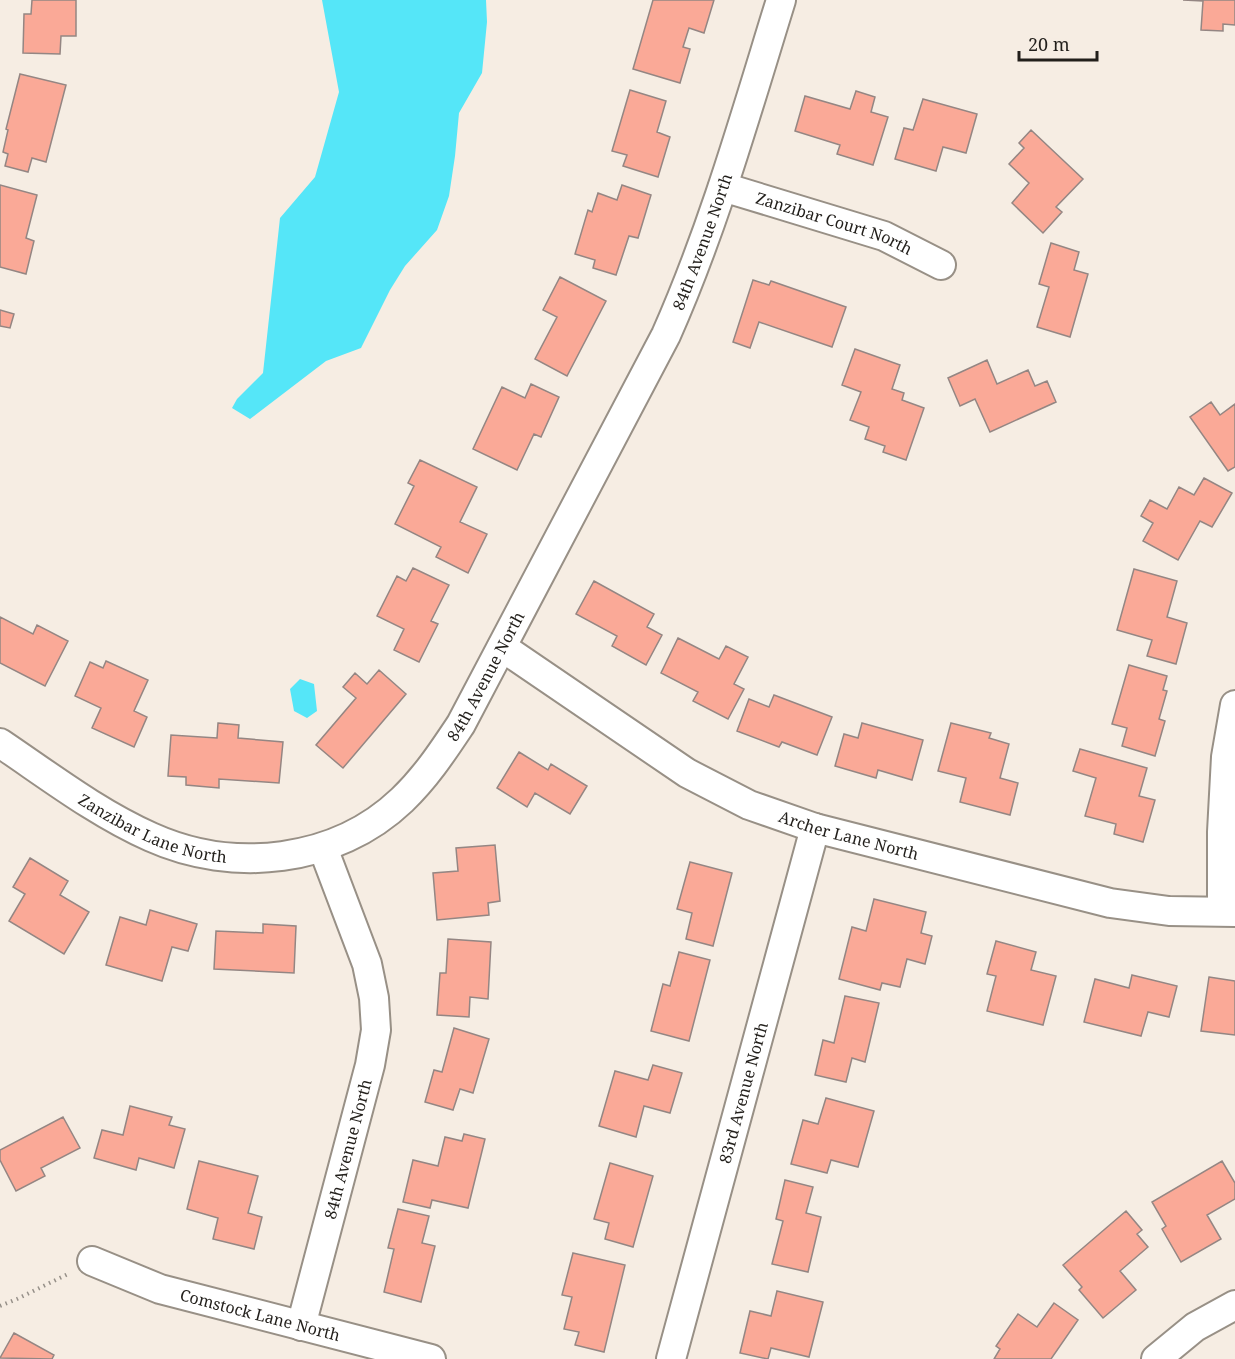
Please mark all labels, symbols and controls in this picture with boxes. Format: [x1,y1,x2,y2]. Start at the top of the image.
scale bar [1019,24,1097,62]
text: 20 m [1028,32,1070,56]
street label: 84th Avenue North [667,171,737,313]
street label: Zanzibar Court North [753,187,916,260]
street label: 84th Avenue North [442,608,529,745]
street label: Zanzibar Lane North [74,789,228,868]
street label: Archer Lane North [776,805,921,865]
street label: 83rd Avenue North [714,1019,773,1166]
street label: 84th Avenue North [319,1077,377,1222]
street label: Comstock Lane North [178,1284,343,1346]

